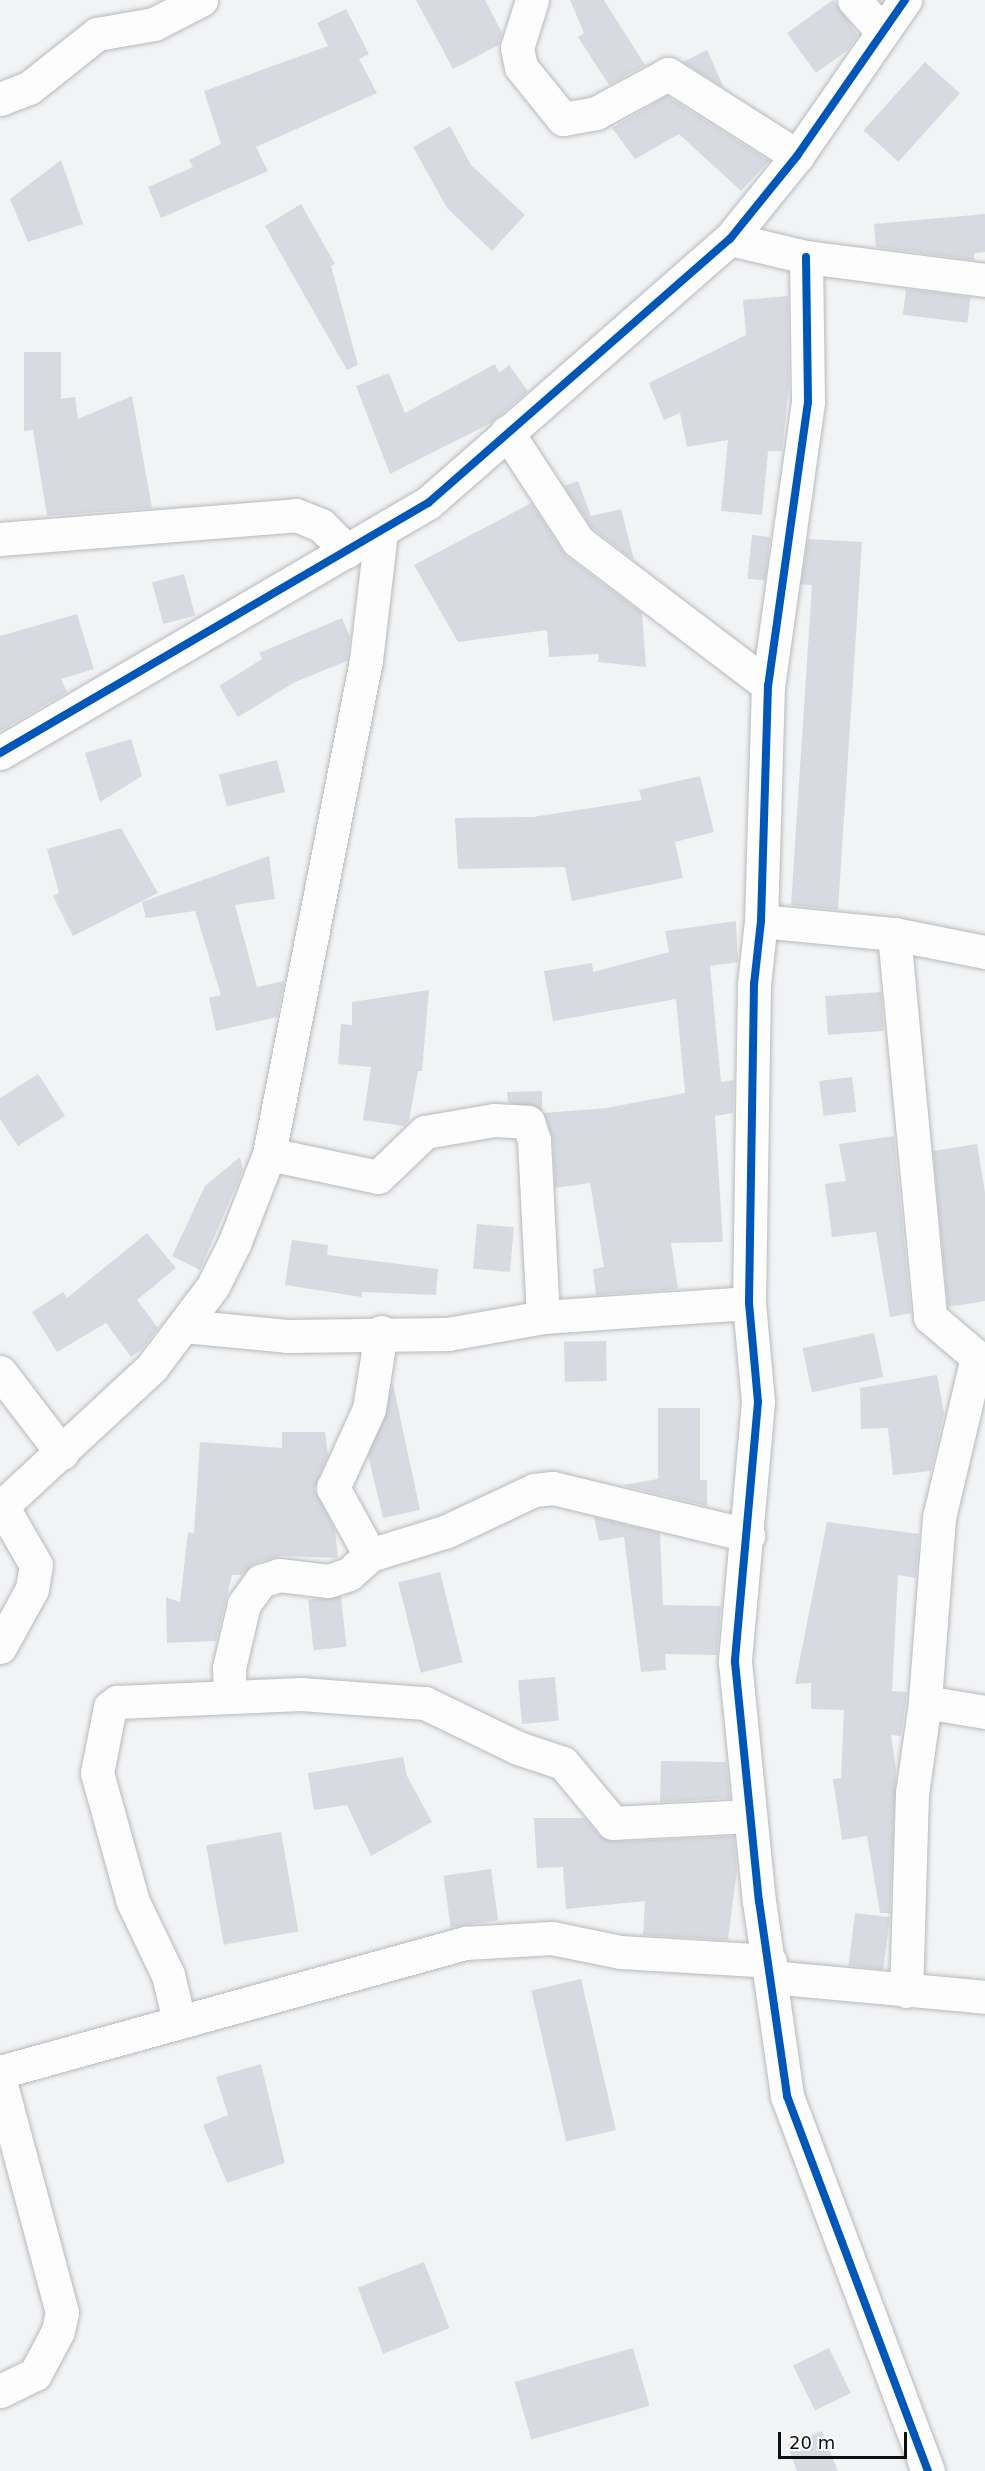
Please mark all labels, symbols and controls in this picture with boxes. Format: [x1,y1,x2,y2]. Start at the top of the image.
scale bar [781,2420,910,2458]
text: 20 m [789,2432,835,2453]

